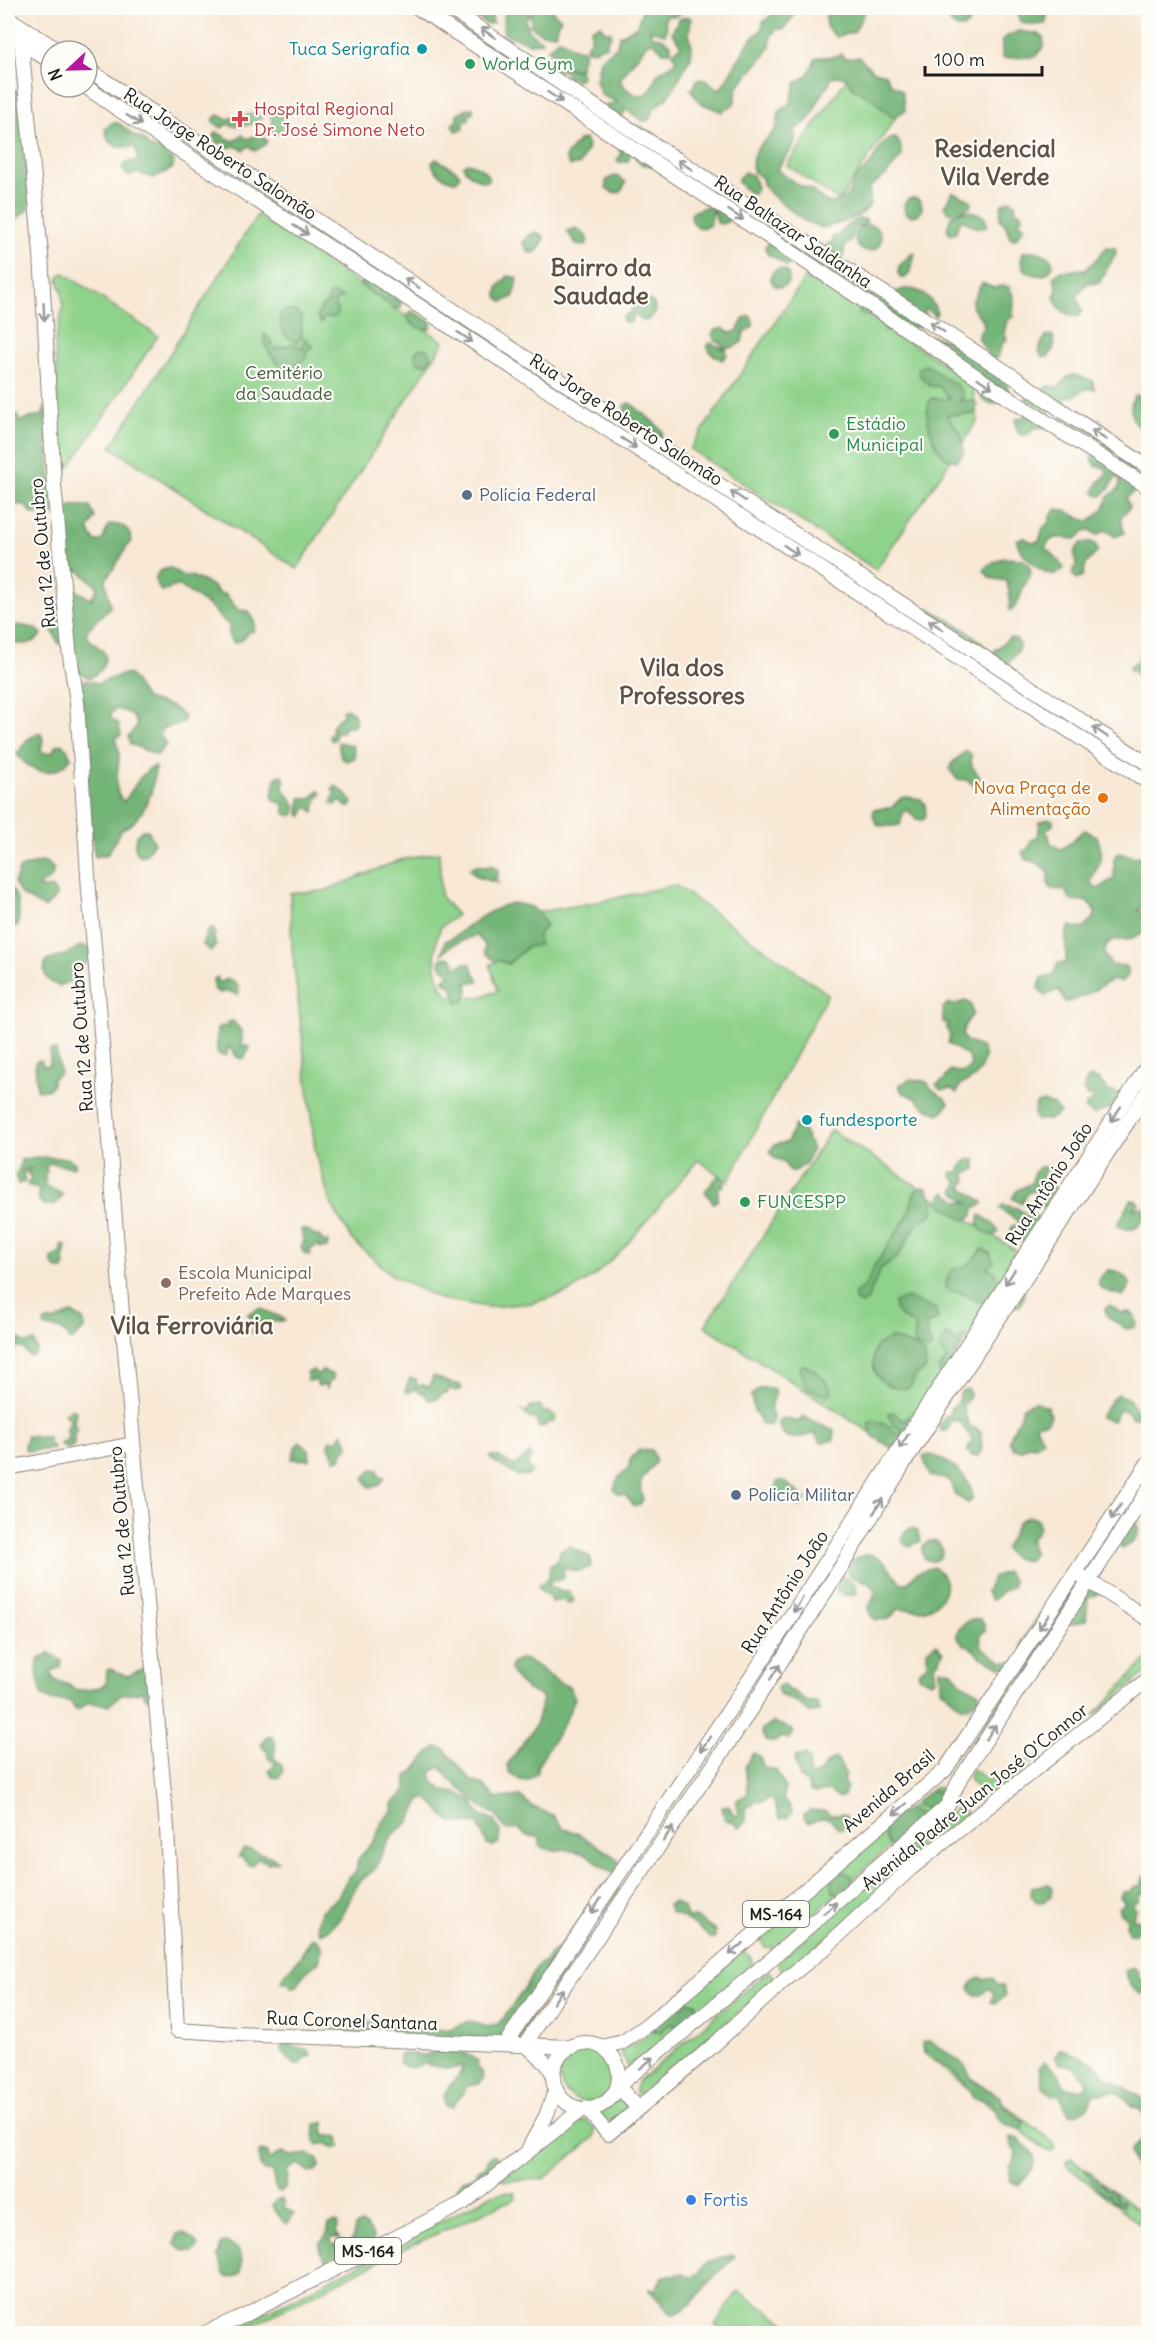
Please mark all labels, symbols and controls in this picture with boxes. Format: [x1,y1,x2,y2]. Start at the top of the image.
one-way arrow [480,27,497,39]
place label: Tuca Serigrafia [289,37,410,60]
north arrow [39,39,99,99]
scale bar [925,39,1042,77]
marker: Tuca Serigrafia [415,42,429,56]
text: 100 m [934,48,985,71]
place label: World Gym [482,52,573,75]
marker: World Gym [463,57,477,71]
text: N [44,66,66,83]
street label: Rua Jorge Roberto Salomão [119,82,321,225]
one-way arrow [546,91,563,103]
place label: Hospital Regional Dr. José Simone Neto [254,97,425,141]
marker: Hospital Regional Dr. José Simone Neto [231,110,249,128]
one-way arrow [126,114,142,126]
district label: Residencial Vila Verde [934,133,1056,191]
one-way arrow [677,158,694,170]
street label: Rua Baltazar Saldanha [710,170,877,293]
one-way arrow [727,209,744,222]
one-way arrow [293,224,310,237]
district label: Bairro da Saudade [550,252,652,310]
one-way arrow [404,277,421,290]
one-way arrow [39,302,50,322]
one-way arrow [929,321,946,333]
one-way arrow [456,331,473,343]
street label: Rua Jorge Roberto Salomão [525,348,727,491]
park label: Cemitério da Saudade [236,361,332,405]
one-way arrow [976,376,993,389]
place label: Estádio Municipal [846,412,923,456]
marker: Estádio Municipal [827,427,841,441]
one-way arrow [1091,429,1108,442]
one-way arrow [620,436,637,449]
street label: Rua 12 de Outubro [24,477,61,629]
place label: Polícia Federal [479,483,596,506]
marker: Polícia Federal [460,488,474,502]
one-way arrow [729,490,746,503]
one-way arrow [783,544,799,556]
one-way arrow [928,619,945,632]
district label: Vila dos Professores [619,652,745,710]
one-way arrow [1092,726,1108,738]
place label: Nova Praça de Alimentação [973,776,1091,820]
marker: Nova Praça de Alimentação [1096,791,1110,805]
street label: Rua 12 de Outubro [65,961,98,1113]
one-way arrow [1110,1105,1123,1122]
place label: fundesporte [819,1108,918,1131]
marker: fundesporte [800,1113,814,1127]
street label: Rua Antônio João [1000,1118,1097,1250]
place label: FUNCESPP [757,1190,846,1213]
marker: FUNCESPP [738,1195,752,1209]
place label: Escola Municipal Prefeito Ade Marques [178,1261,351,1305]
one-way arrow [1003,1268,1015,1285]
marker: Escola Municipal Prefeito Ade Marques [159,1276,173,1290]
district label: Vila Ferroviária [111,1310,274,1340]
one-way arrow [898,1432,910,1448]
street label: Rua 12 de Outubro [103,1445,140,1597]
place label: Policia Militar [748,1483,855,1506]
marker: Policia Militar [729,1488,743,1502]
one-way arrow [872,1498,884,1515]
one-way arrow [1110,1504,1123,1521]
street label: Rua Antônio João [736,1526,833,1658]
one-way arrow [792,1596,804,1613]
one-way arrow [1038,1613,1050,1630]
one-way arrow [769,1664,781,1680]
street label: Avenida Padre Juan José O'Connor [857,1698,1093,1895]
one-way arrow [984,1723,997,1740]
one-way arrow [698,1735,710,1752]
street label: Avenida Brasil [838,1744,940,1837]
one-way arrow [893,1802,909,1815]
one-way arrow [662,1827,674,1843]
one-way arrow [590,1898,603,1915]
road number: MS-164 [743,1901,809,1927]
one-way arrow [823,1901,838,1915]
one-way arrow [729,1942,744,1956]
one-way arrow [552,1988,564,2004]
street label: Rua Coronel Santana [266,2006,438,2035]
one-way arrow [638,2057,654,2070]
place label: Fortis [703,2188,748,2211]
marker: Fortis [684,2193,698,2207]
road number: MS-164 [335,2238,401,2264]

